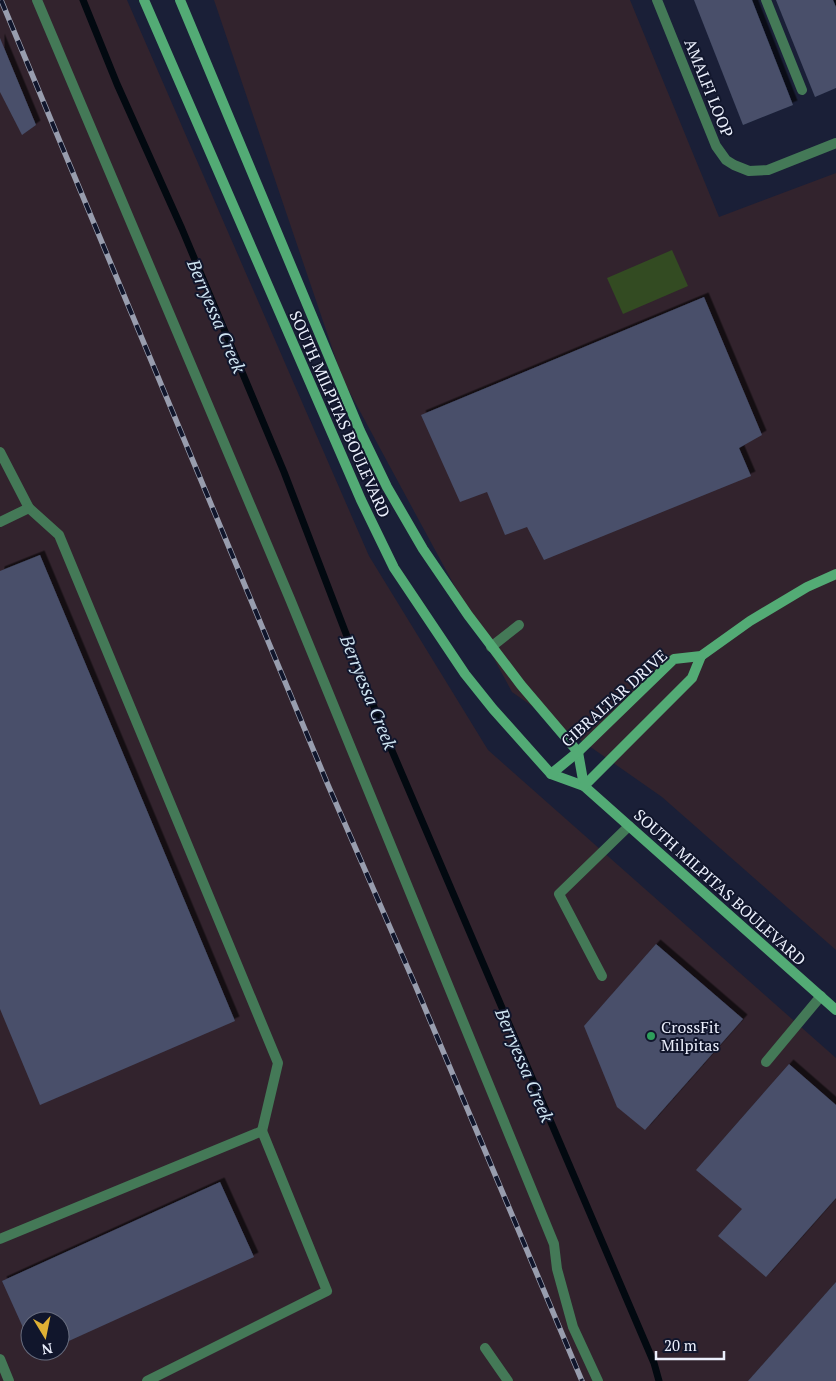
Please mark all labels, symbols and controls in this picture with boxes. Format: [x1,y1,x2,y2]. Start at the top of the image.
street label: AMALFI LOOP [679,35,739,141]
water label: Berryessa Creek [182,254,252,377]
street label: SOUTH MILPITAS BOULEVARD [284,307,396,521]
water label: Berryessa Creek [335,630,403,753]
street label: GIBRALTAR DRIVE [556,644,672,752]
street label: SOUTH MILPITAS BOULEVARD [629,804,811,970]
water label: Berryessa Creek [490,1003,560,1126]
place label: CrossFit Milpitas [661,1016,720,1056]
marker: CrossFit Milpitas [645,1030,657,1042]
north arrow [20,1311,70,1361]
scale bar [656,1328,724,1360]
text: 20 m [664,1335,697,1355]
text: N [40,1339,54,1360]

